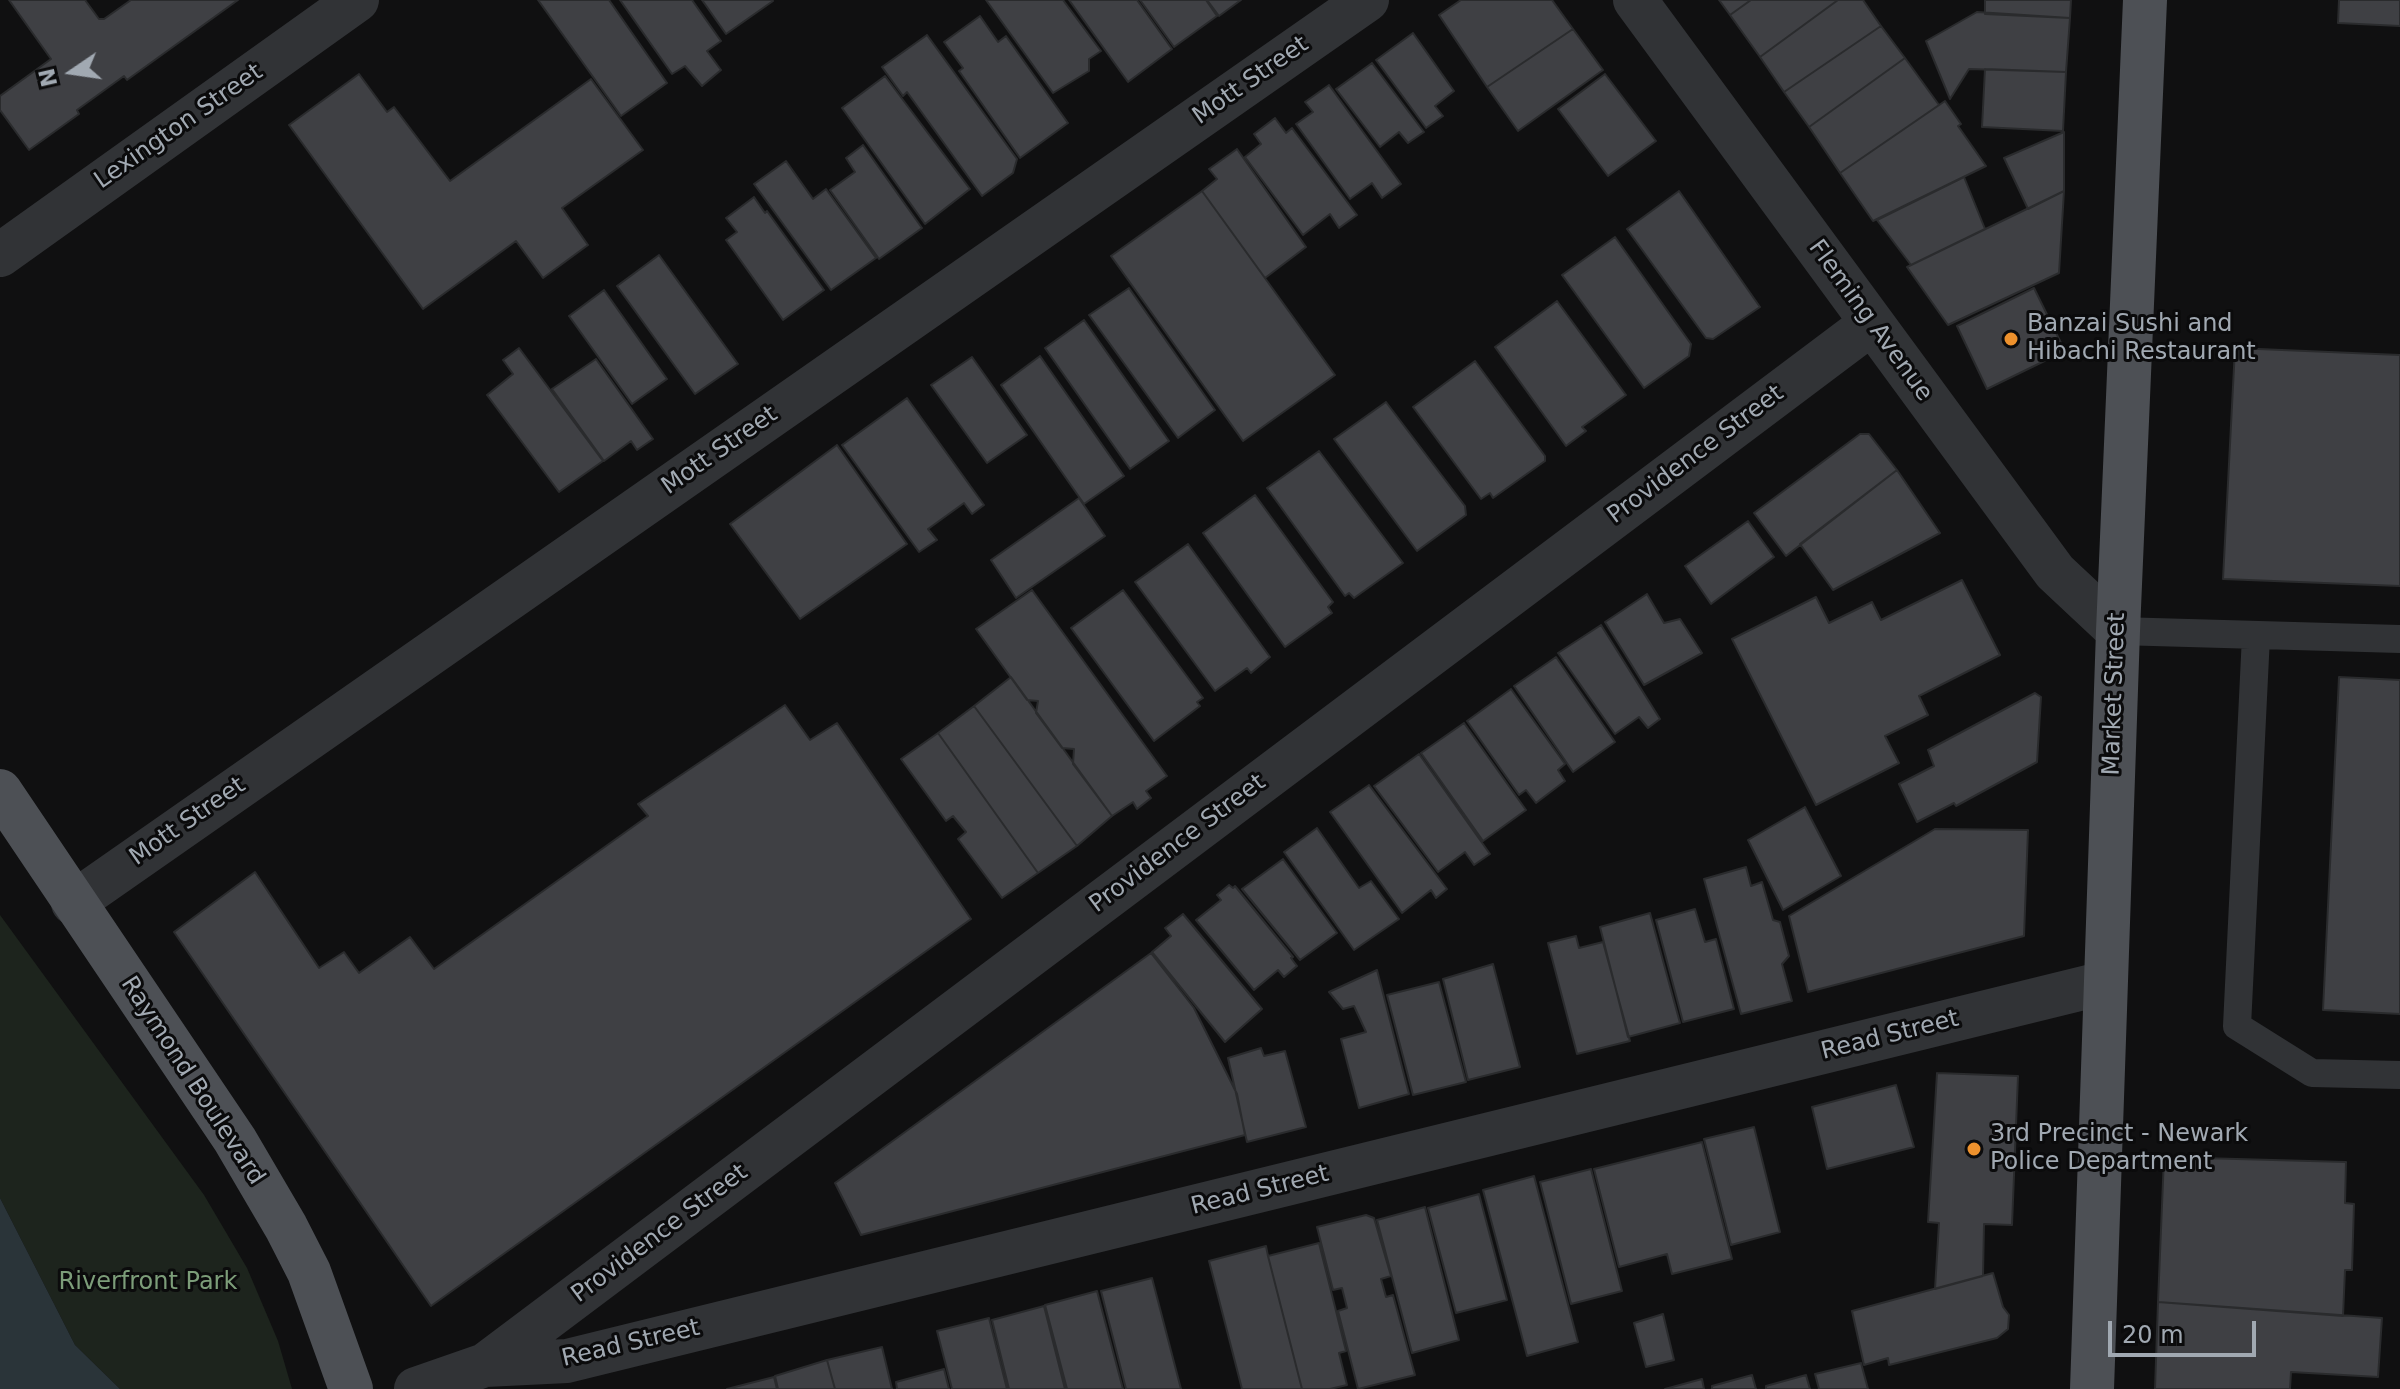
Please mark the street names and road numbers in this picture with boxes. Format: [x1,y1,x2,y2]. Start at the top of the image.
street label: Mott Street [1188,31,1314,131]
street label: Lexington Street [89,58,269,196]
street label: Fleming Avenue [1802,235,1938,407]
street label: Providence Street [1602,380,1790,530]
street label: Mott Street [657,401,783,501]
street label: Market Street [2098,612,2132,776]
street label: Providence Street [1084,769,1272,919]
street label: Mott Street [125,772,251,872]
street label: Raymond Boulevard [114,971,270,1191]
street label: Read Street [1818,1005,1962,1067]
street label: Providence Street [566,1159,754,1309]
street label: Read Street [1188,1160,1332,1222]
street label: Read Street [559,1314,703,1374]

